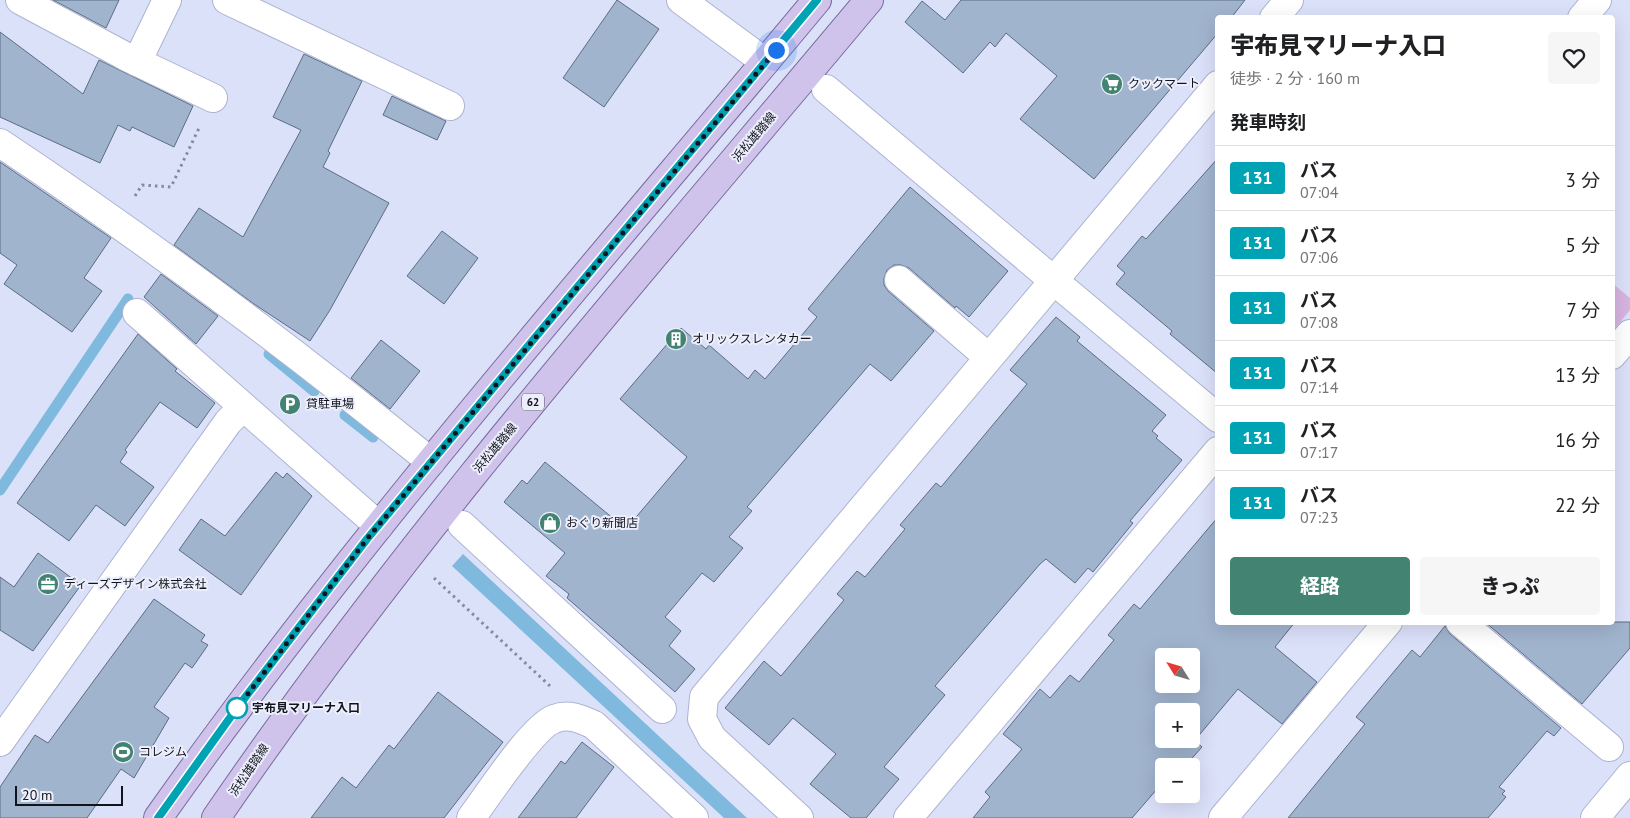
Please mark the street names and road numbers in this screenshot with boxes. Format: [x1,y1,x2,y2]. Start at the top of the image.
street label: 浜松雄踏線 [729,109,779,164]
road number: 62 [522,394,544,411]
street label: 浜松雄踏線 [470,420,520,475]
street label: 浜松雄踏線 [226,741,272,799]

